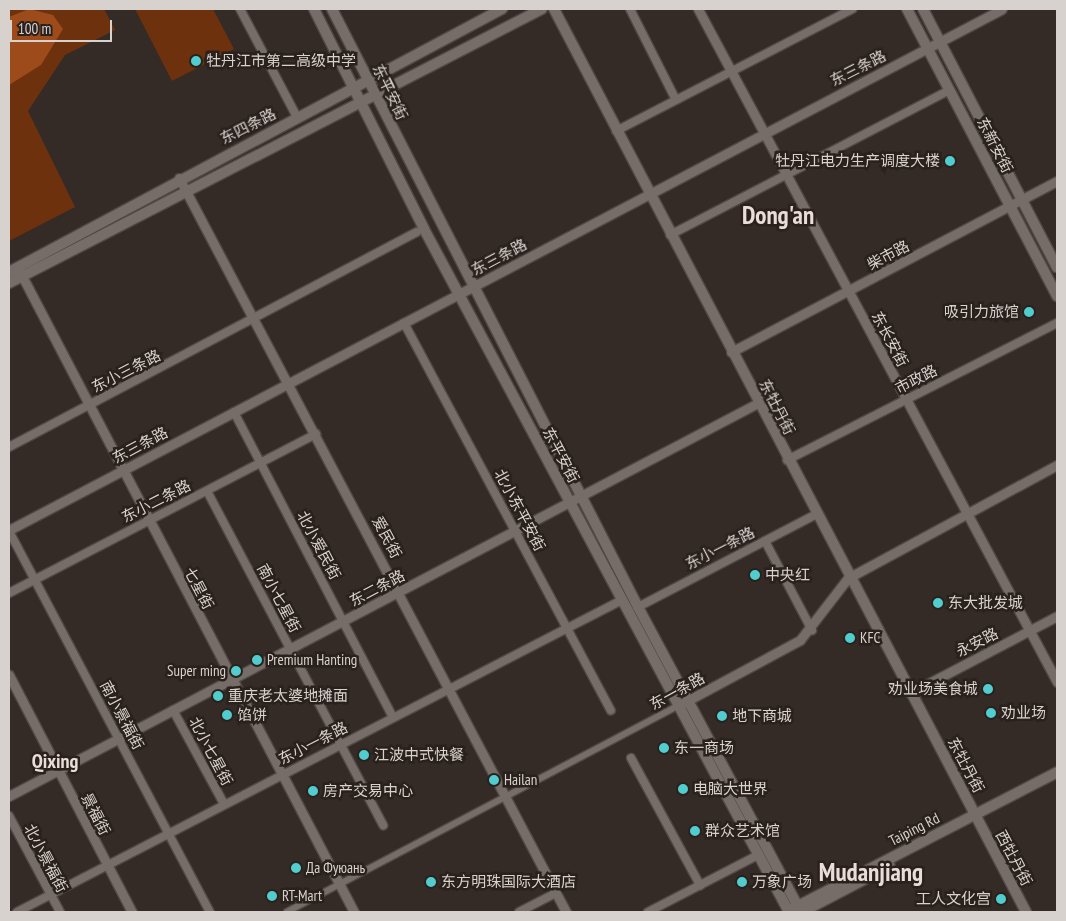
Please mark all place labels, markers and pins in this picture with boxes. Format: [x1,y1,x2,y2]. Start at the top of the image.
place label: 牡丹江市第二高级中学 [206,52,356,70]
marker: 牡丹江市第二高级中学 [190,55,202,67]
place label: 牡丹江电力生产调度大楼 [775,152,940,170]
marker: 牡丹江电力生产调度大楼 [944,155,956,167]
place label: 吸引力旅馆 [944,303,1019,321]
marker: 吸引力旅馆 [1023,306,1035,318]
place label: 中央红 [765,566,810,584]
marker: 中央红 [749,569,761,581]
place label: 东大批发城 [948,594,1023,612]
marker: 东大批发城 [932,597,944,609]
place label: KFC [860,629,880,647]
marker: KFC [844,632,856,644]
place label: Premium Hanting [267,651,357,669]
marker: Premium Hanting [251,654,263,666]
place label: Super ming [167,662,226,680]
marker: Super ming [230,665,242,677]
place label: 劝业场美食城 [888,680,978,698]
marker: 劝业场美食城 [982,683,994,695]
place label: 重庆老太婆地摊面 [228,687,348,705]
marker: 重庆老太婆地摊面 [212,690,224,702]
place label: 劝业场 [1001,704,1046,722]
place label: 馅饼 [237,706,267,724]
place label: 地下商城 [732,707,792,725]
marker: 劝业场 [985,707,997,719]
marker: 馅饼 [221,709,233,721]
marker: 地下商城 [716,710,728,722]
place label: 东一商场 [674,739,734,757]
marker: 东一商场 [658,742,670,754]
place label: 江波中式快餐 [374,746,464,764]
marker: 江波中式快餐 [358,749,370,761]
place label: Hailan [504,771,537,789]
marker: Hailan [488,774,500,786]
place label: 电脑大世界 [693,780,768,798]
place label: 房产交易中心 [323,782,413,800]
marker: 电脑大世界 [677,783,689,795]
marker: 房产交易中心 [307,785,319,797]
place label: 群众艺术馆 [705,822,780,840]
marker: 群众艺术馆 [689,825,701,837]
place label: Да Фуюань [306,859,365,877]
marker: Да Фуюань [290,862,302,874]
place label: 东方明珠国际大酒店 [441,873,576,891]
place label: 万象广场 [752,873,812,891]
marker: 东方明珠国际大酒店 [425,876,437,888]
marker: 万象广场 [736,876,748,888]
place label: RT-Mart [282,887,322,905]
marker: RT-Mart [266,890,278,902]
place label: 工人文化宫 [916,890,991,908]
marker: 工人文化宫 [995,893,1007,905]

